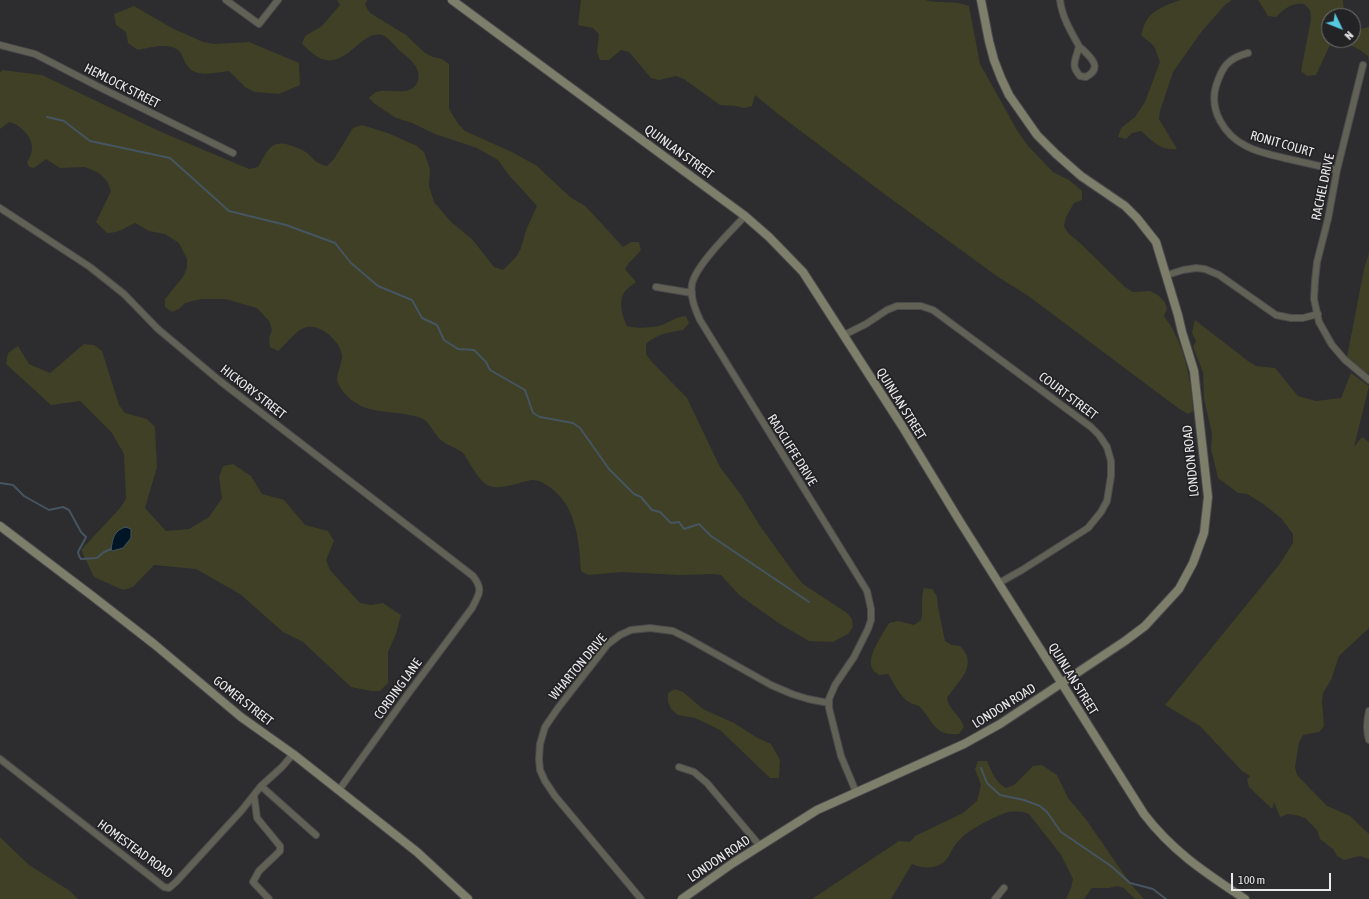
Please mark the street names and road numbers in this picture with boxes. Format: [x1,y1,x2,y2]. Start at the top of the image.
street label: HEMLOCK STREET [82,60,162,112]
street label: QUINLAN STREET [641,122,717,182]
street label: RONIT COURT [1248,127,1316,161]
street label: RACHEL DRIVE [1308,152,1338,222]
street label: HICKORY STREET [217,362,289,422]
street label: QUINLAN STREET [873,365,929,443]
street label: COURT STREET [1036,369,1100,423]
street label: RADCLIFFE DRIVE [764,411,820,489]
street label: LONDON ROAD [1179,424,1203,498]
street label: WHARTON DRIVE [546,631,610,703]
street label: QUINLAN STREET [1045,640,1101,718]
street label: CORDING LANE [371,656,425,722]
street label: GOMER STREET [210,673,276,729]
street label: LONDON ROAD [969,680,1039,732]
street label: HOMESTEAD ROAD [94,816,176,882]
street label: LONDON ROAD [685,832,753,886]

